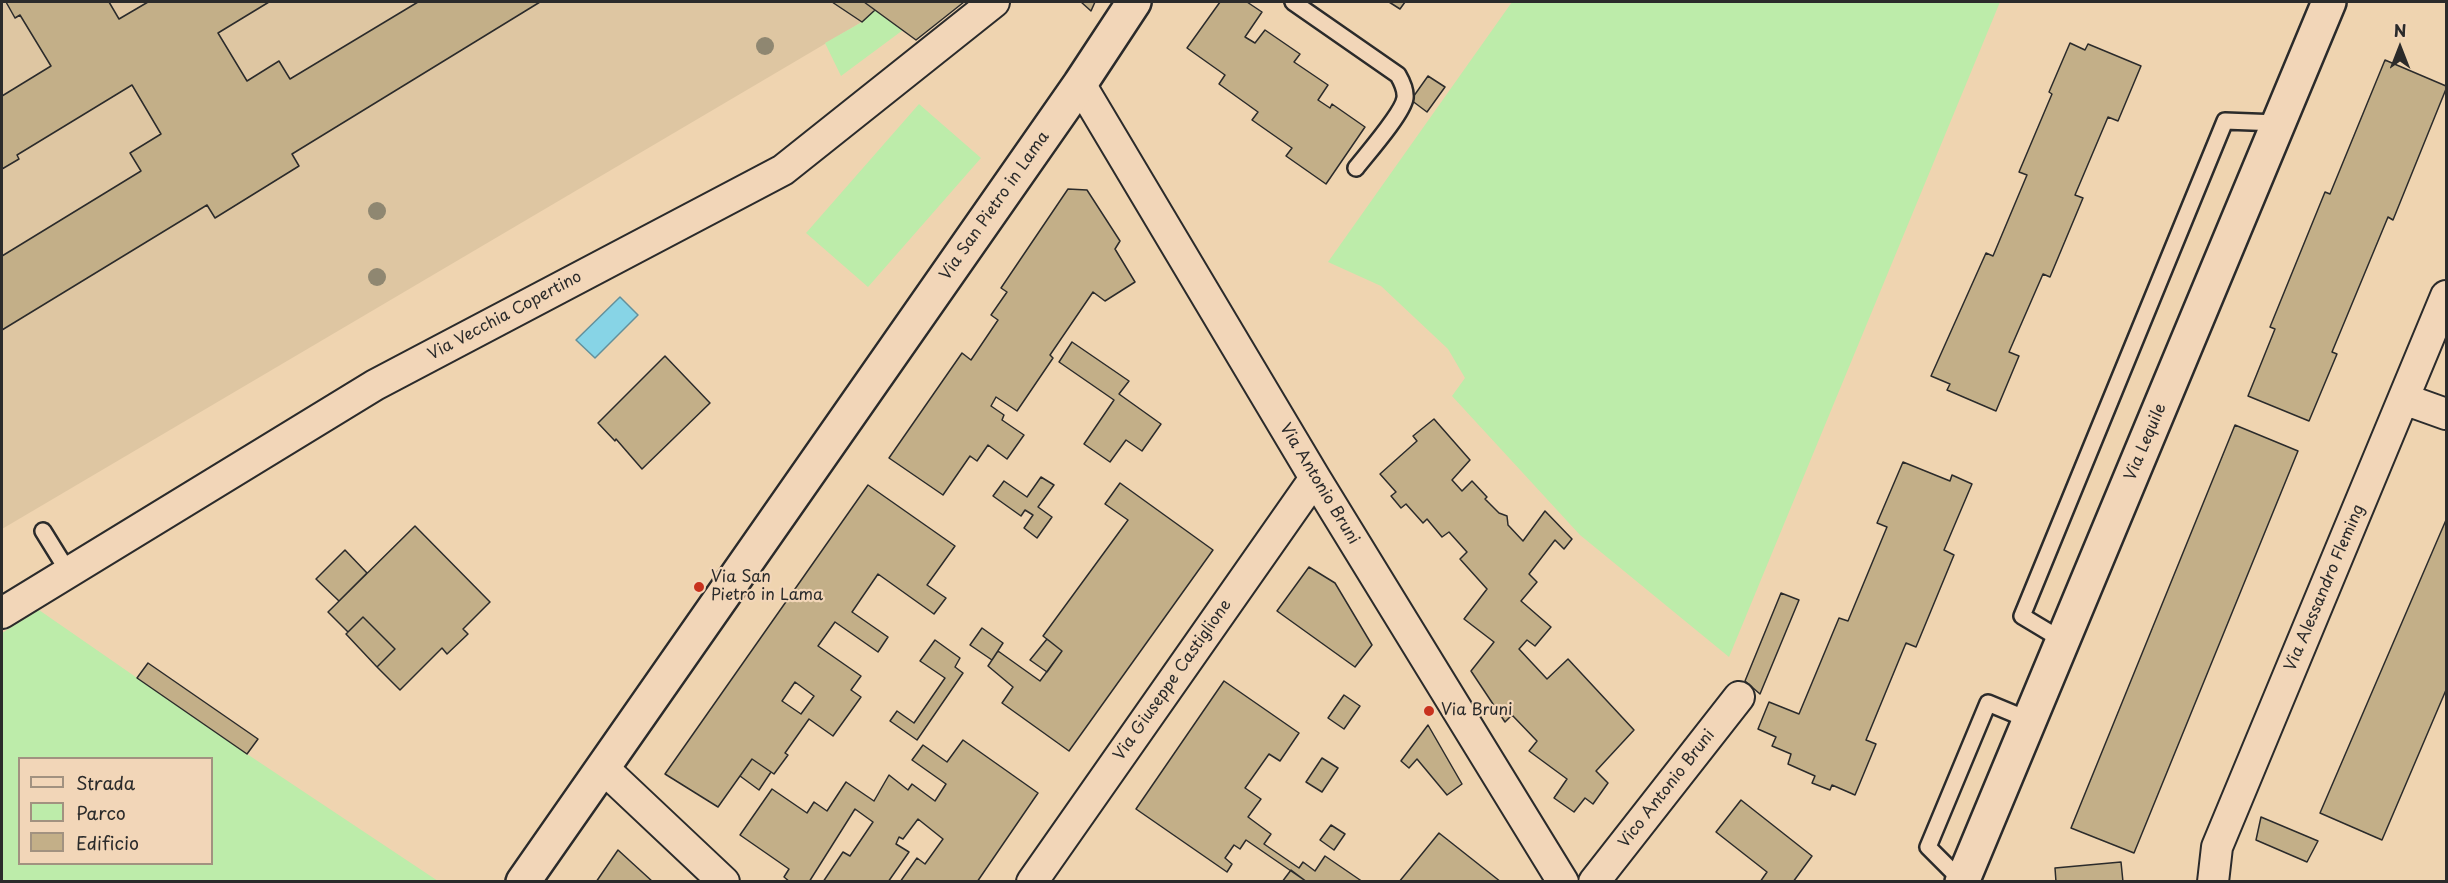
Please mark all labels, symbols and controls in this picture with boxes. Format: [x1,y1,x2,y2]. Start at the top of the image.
north arrow [2370,18,2430,78]
text: N [2394,18,2406,42]
street label: Via San Pietro in Lama [936,128,1054,284]
street label: Via Vecchia Copertino [425,267,585,365]
street label: Via Lequile [2121,401,2171,483]
street label: Via Antonio Bruni [1275,420,1363,548]
street label: Via Alessandro Fleming [2281,502,2369,674]
place label: Via San Pietro in Lama [711,568,823,606]
marker: Via San Pietro in Lama [692,580,706,594]
street label: Via Giuseppe Castiglione [1110,596,1236,764]
place label: Via Bruni [1441,701,1513,721]
marker: Via Bruni [1422,704,1436,718]
street label: Vico Antonio Bruni [1615,726,1719,852]
legend [18,757,213,865]
text: Strada [76,769,135,796]
text: Parco [76,799,126,826]
text: Edificio [76,829,139,856]

